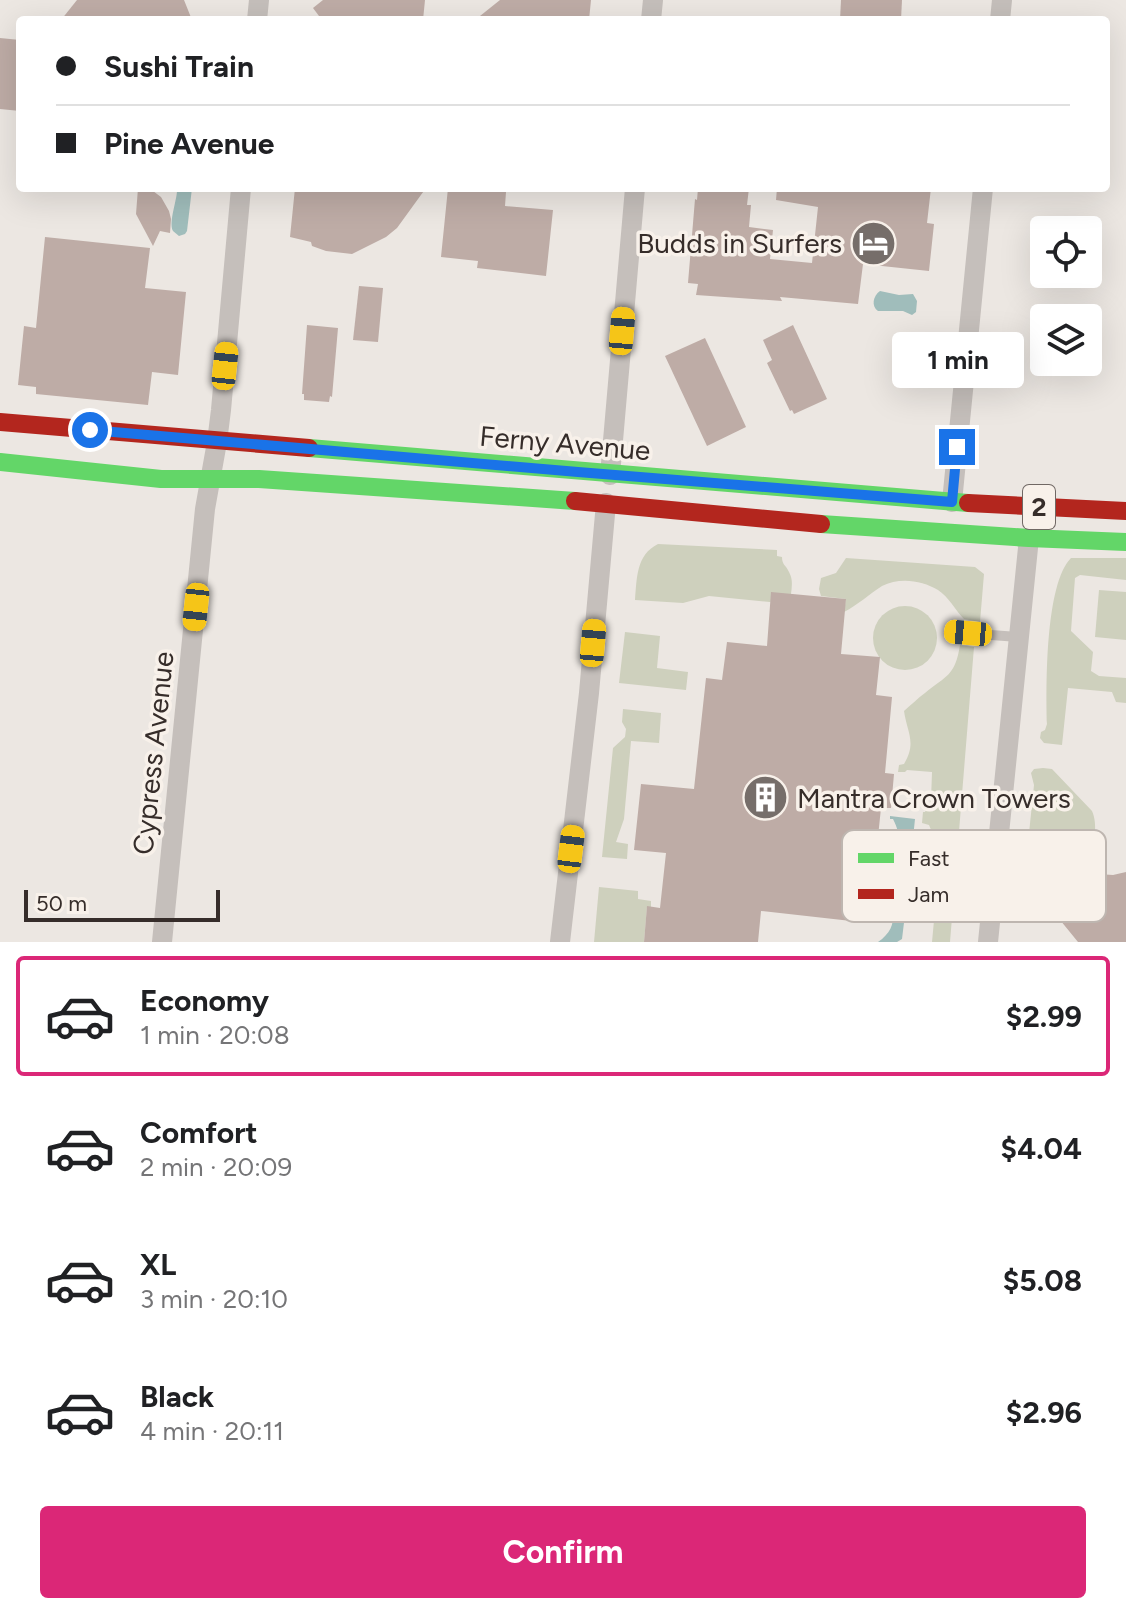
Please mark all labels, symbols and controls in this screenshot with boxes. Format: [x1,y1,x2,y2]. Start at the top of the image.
text: Sushi Train [104,48,254,85]
text: Pine Avenue [104,125,274,162]
map controls [1030,216,1102,376]
button: locate [1030,216,1102,288]
hotel icon: Budds in Surfers [849,219,897,267]
place label: Budds in Surfers [637,226,842,260]
button: layers [1030,304,1102,376]
car [608,306,636,356]
callout: 1 min [891,331,1023,387]
car [211,341,239,391]
text: 1 min [927,344,989,376]
route start [72,412,108,448]
street label: Ferny Avenue [478,419,652,467]
route end [939,429,975,465]
road number: 2 [1023,485,1055,529]
car [182,582,210,632]
car [579,618,607,668]
car [943,619,993,647]
street label: Cypress Avenue [125,650,181,856]
building icon: Mantra Crown Towers [742,774,790,822]
place label: Mantra Crown Towers [797,781,1071,815]
car [556,824,586,874]
legend [842,830,1106,922]
text: Fast [908,845,950,872]
text: Jam [908,881,949,908]
scale bar [24,886,220,922]
text: 50 m [36,890,87,917]
icon: car [44,980,116,1052]
text: Economy [140,982,269,1019]
text: $2.99 [1006,998,1082,1035]
text: 1 min · 20:08 [140,1019,290,1051]
icon: car [44,1112,116,1184]
text: Comfort [140,1114,258,1151]
text: $4.04 [1001,1130,1082,1167]
text: 2 min · 20:09 [140,1151,292,1183]
icon: car [44,1244,116,1316]
text: XL [140,1246,176,1283]
text: $5.08 [1003,1262,1082,1299]
text: 3 min · 20:10 [140,1283,288,1315]
icon: car [44,1376,116,1448]
text: Black [140,1378,214,1415]
text: $2.96 [1006,1394,1082,1431]
text: 4 min · 20:11 [140,1415,284,1447]
button: Confirm [40,1506,1086,1598]

